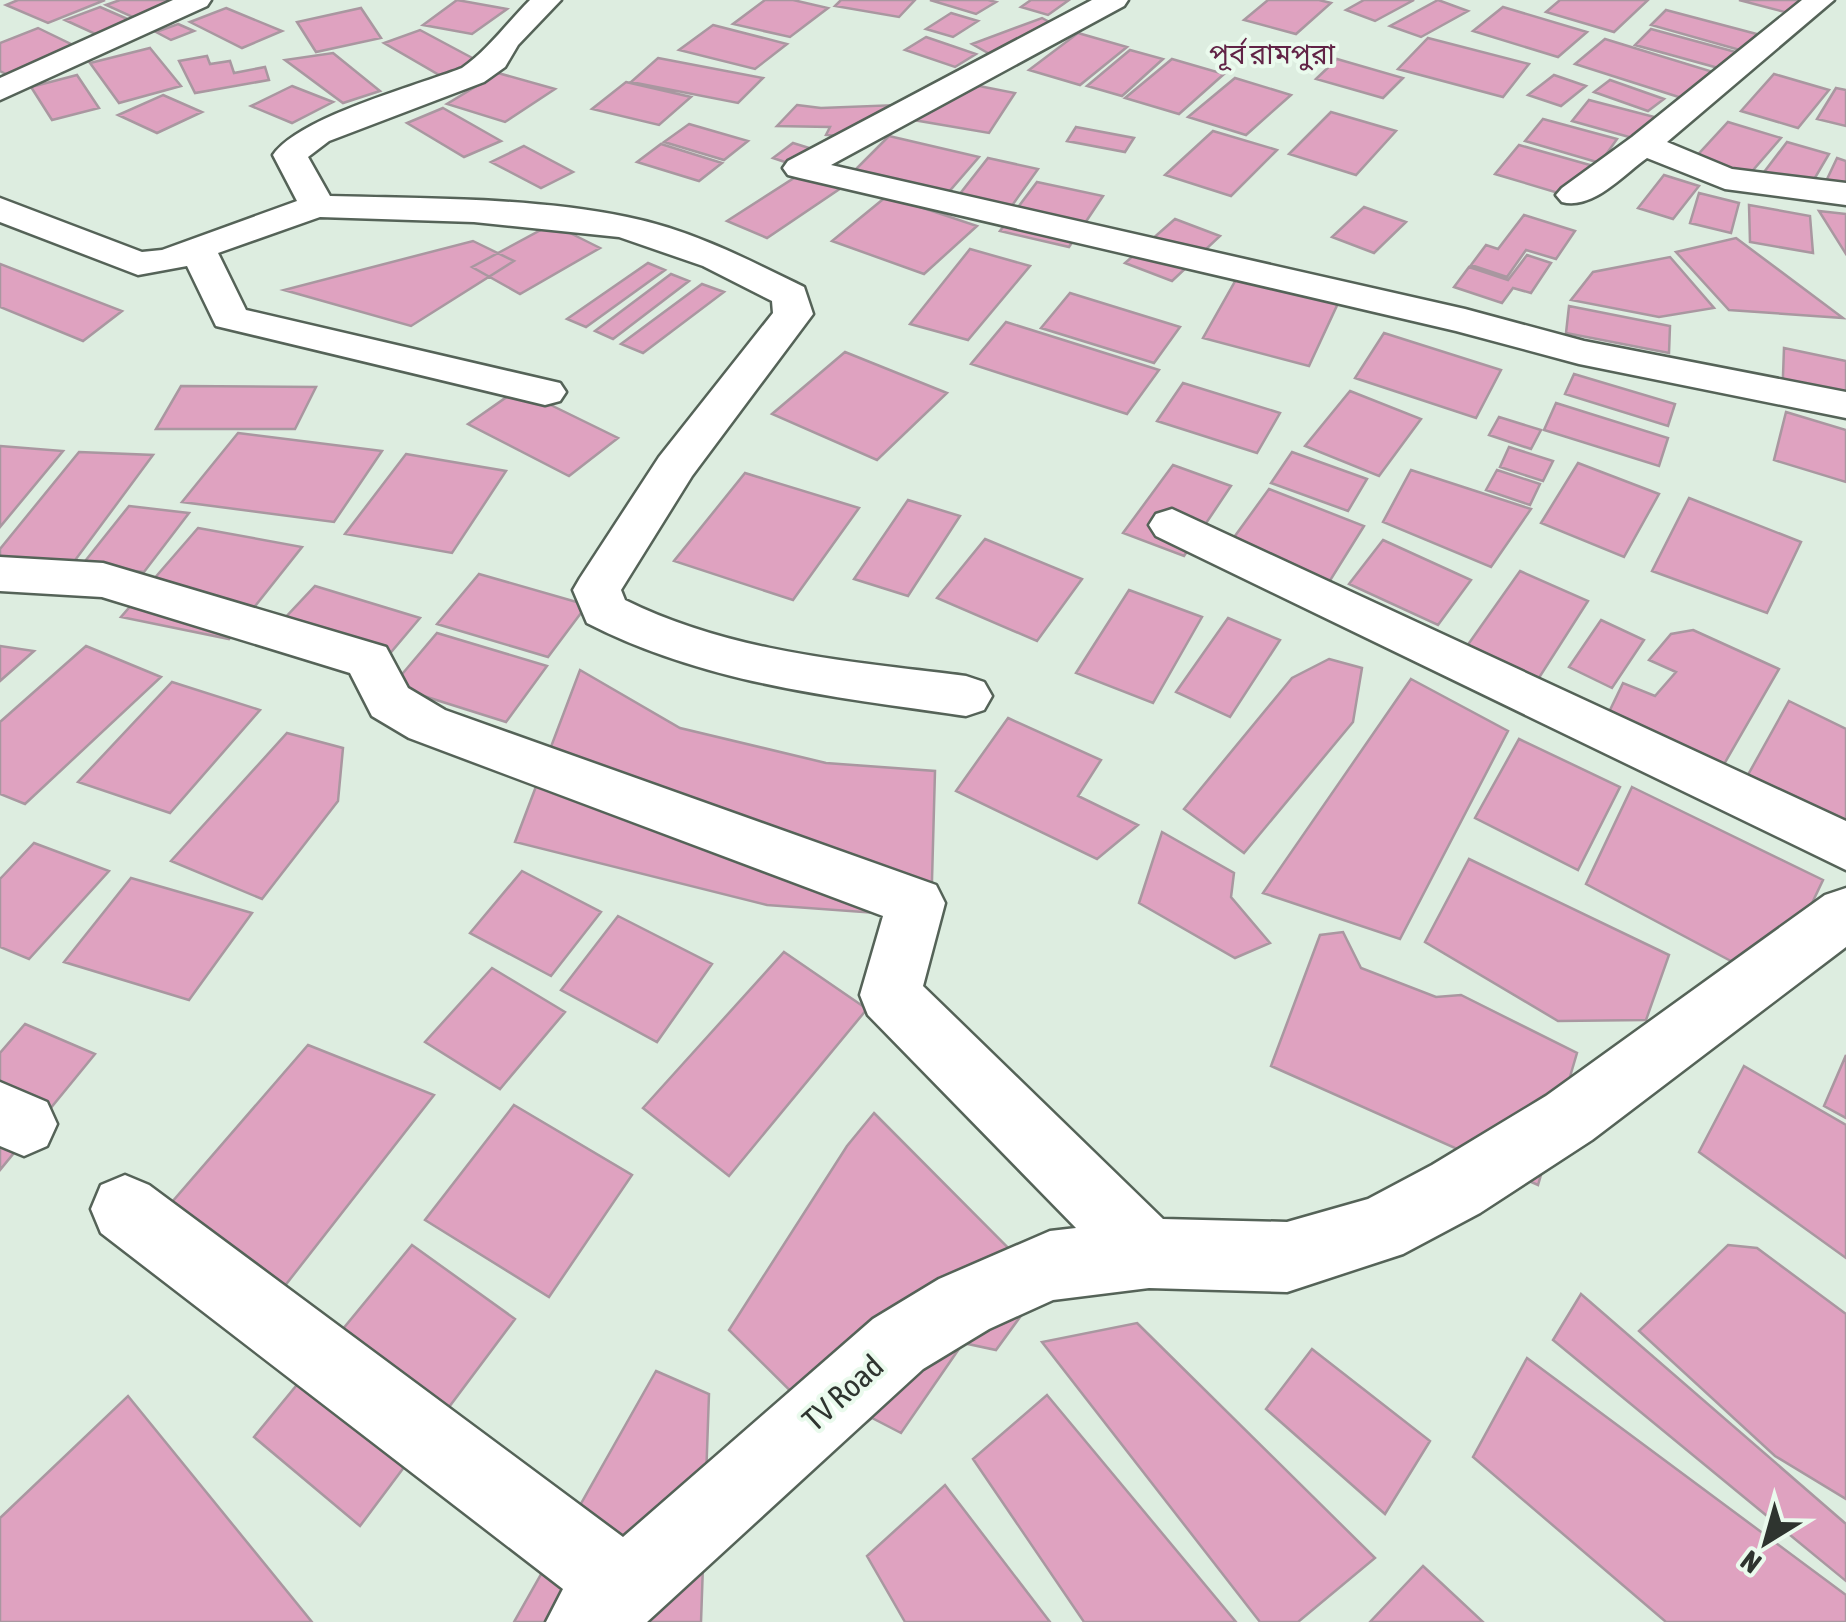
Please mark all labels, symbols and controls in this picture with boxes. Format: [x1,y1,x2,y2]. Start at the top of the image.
district label: পূর্ব রামপুরা [1209,37,1336,71]
street label: TV Road [795,1347,890,1438]
north arrow [1716,1492,1816,1592]
text: N [1735,1544,1767,1580]

